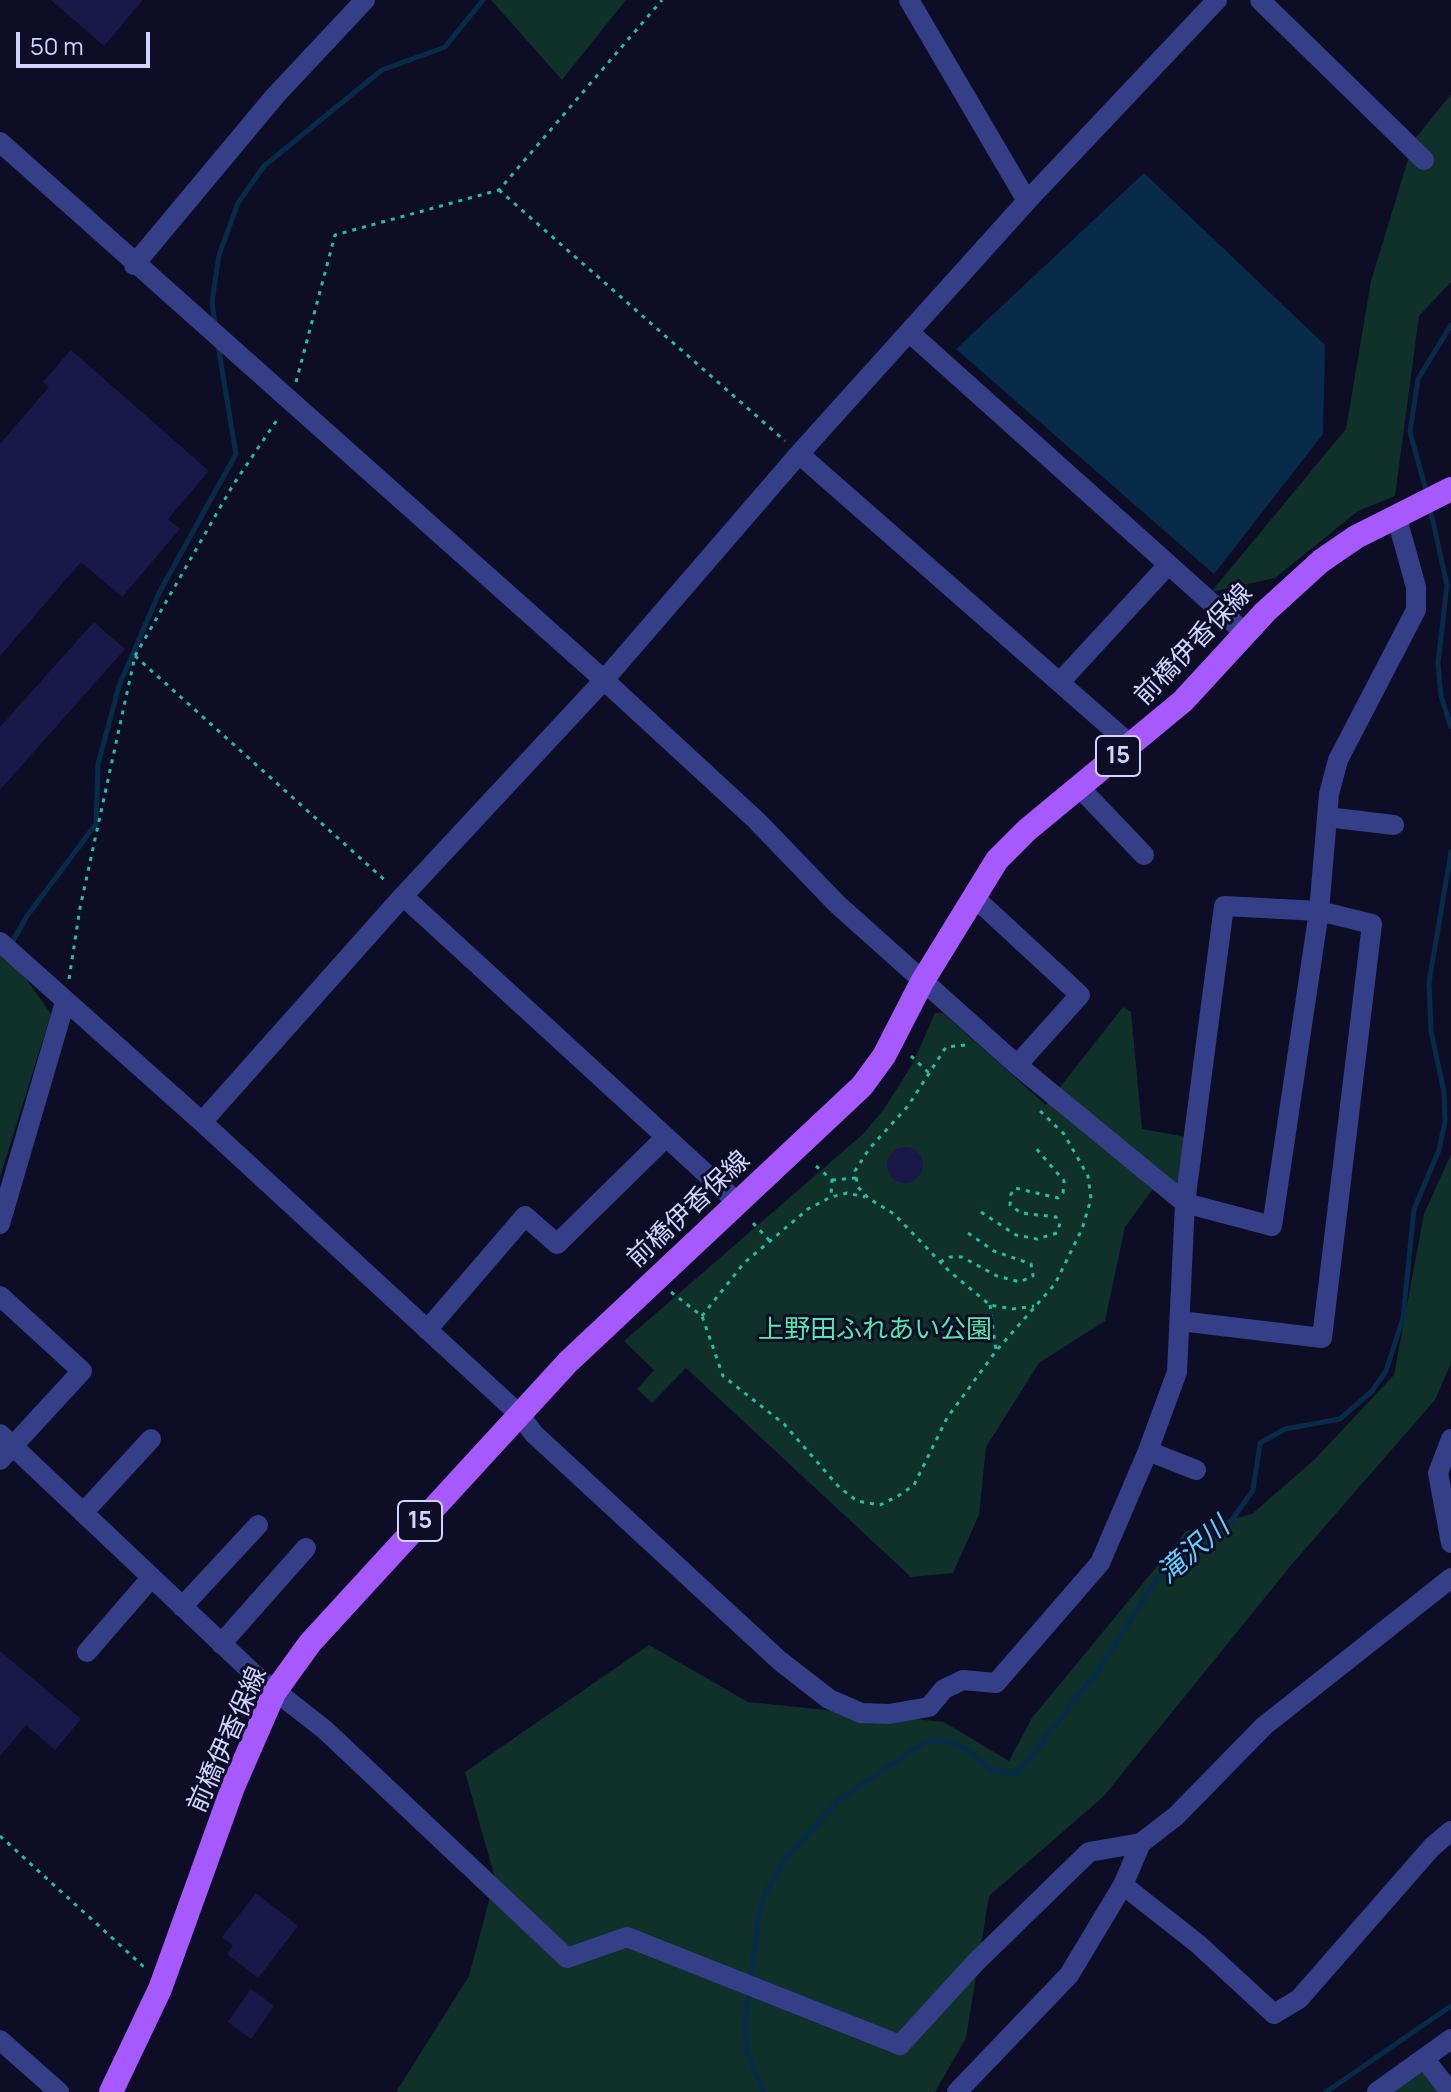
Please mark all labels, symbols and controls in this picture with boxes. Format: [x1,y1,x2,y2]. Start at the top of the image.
scale bar [20,16,154,66]
text: 50 m [30,29,84,62]
street label: 前橋伊香保線 [1129,578,1259,712]
road number: 15 [1096,736,1140,776]
street label: 前橋伊香保線 [621,1145,757,1275]
park label: 上野田ふれあい公園 [758,1315,992,1347]
road number: 15 [398,1501,442,1541]
water label: 滝沢川 [1151,1511,1237,1591]
street label: 前橋伊香保線 [182,1662,274,1818]

